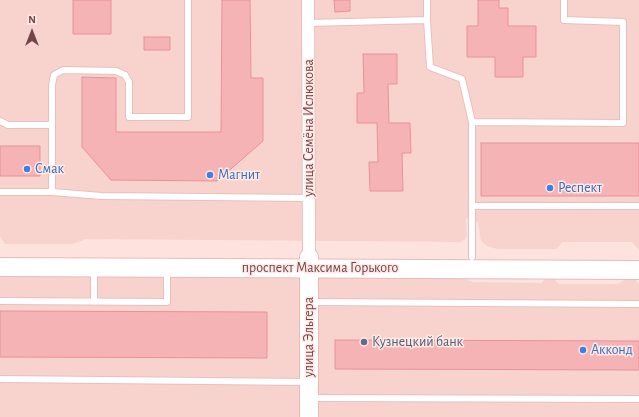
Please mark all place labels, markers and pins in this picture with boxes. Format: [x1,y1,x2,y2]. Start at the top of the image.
place label: Смак [35,161,64,177]
marker: Смак [22,164,32,174]
place label: Магнит [218,167,260,183]
marker: Магнит [205,170,215,180]
place label: Респект [558,180,602,196]
marker: Респект [545,183,555,193]
place label: Кузнецкий банк [372,334,463,350]
marker: Кузнецкий банк [359,337,369,347]
place label: Акконд [591,342,633,358]
marker: Акконд [578,345,588,355]

